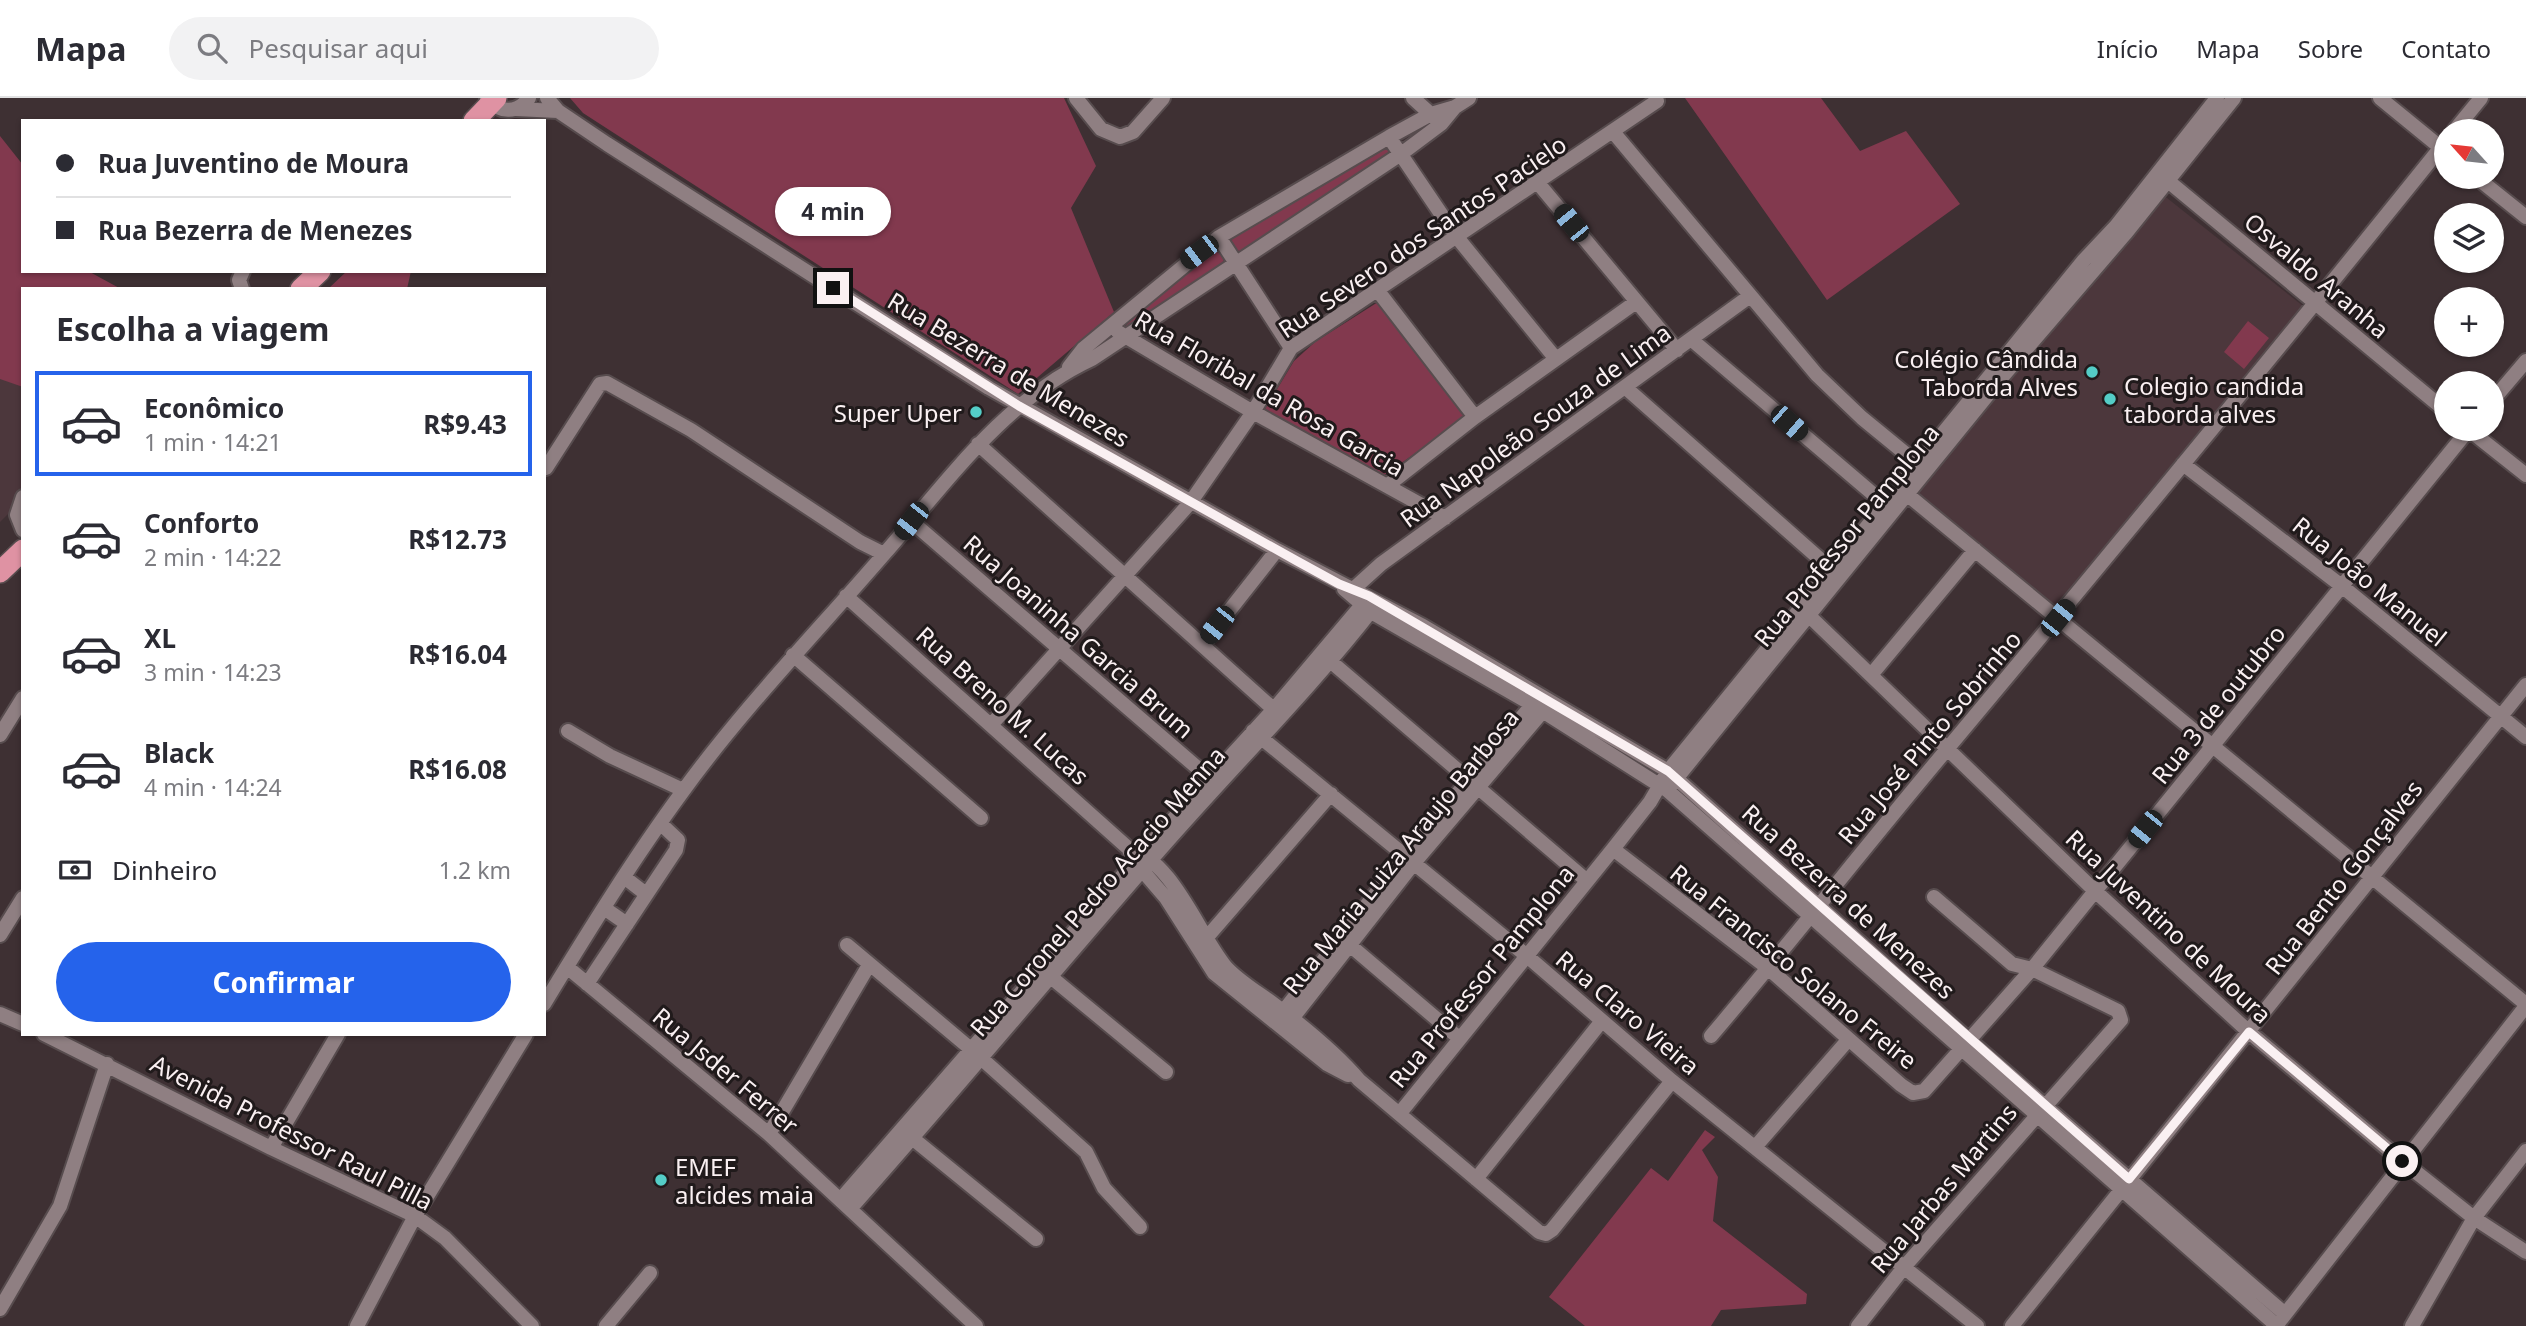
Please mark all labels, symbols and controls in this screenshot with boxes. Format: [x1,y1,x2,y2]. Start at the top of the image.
search box [169,17,659,80]
text: Mapa [35,26,127,71]
icon: search [193,29,231,67]
text: Pesquisar aqui [249,30,428,66]
text: Início [2097,32,2158,65]
text: Mapa [2196,32,2260,65]
text: Sobre [2298,32,2363,65]
text: Contato [2401,32,2491,65]
north arrow [2434,119,2504,189]
map controls [2434,119,2504,441]
street label: Rua Severo dos Santos Pacielo [1271,127,1573,345]
text: Rua Juventino de Moura [98,145,409,181]
callout: 4 min [775,186,891,236]
text: 4 min [801,195,865,227]
car [1550,200,1593,246]
button: layers [2434,203,2504,273]
street label: Osvaldo Aranha [2238,205,2396,345]
text: Rua Bezerra de Menezes [98,212,413,248]
car [1176,231,1223,273]
route end [817,272,849,304]
street label: Rua Bezerra de Menezes [882,284,1136,454]
button: + [2434,287,2504,357]
street label: Rua Floribal da Rosa Garcia [1129,302,1411,484]
text: Escolha a viagem [56,307,329,350]
street label: Rua Napoleão Souza de Lima [1393,316,1677,534]
place label: Colégio Cândida Taborda Alves [1894,342,2078,403]
marker: Colégio Cândida Taborda Alves [2084,364,2100,380]
place label: Colegio candida taborda alves [2124,369,2304,430]
button: − [2434,371,2504,441]
text: Econômico [144,390,284,426]
marker: Colegio candida taborda alves [2102,391,2118,407]
icon: car [60,392,123,455]
place label: Super Uper [834,396,962,429]
car [1767,401,1812,445]
marker: Super Uper [968,404,984,420]
text: R$9.43 [423,406,507,442]
street label: Rua Professor Pamplona [1746,417,1946,653]
text: 1 min · 14:21 [144,426,282,458]
car [890,498,933,544]
text: Conforto [144,505,259,541]
icon: car [60,507,123,570]
street label: Rua João Manuel [2286,509,2454,653]
text: R$12.73 [408,521,507,557]
street label: Rua Joaninha Garcia Brum [957,527,1201,745]
text: 2 min · 14:22 [144,541,282,573]
car [2037,595,2080,641]
car [1196,602,1239,648]
street label: Rua Breno M. Lucas [909,618,1097,792]
street label: Rua 3 de outubro [2144,618,2292,790]
text: XL [144,620,176,656]
icon: car [60,622,123,685]
street label: Rua José Pinto Sobrinho [1830,623,2028,851]
text: R$16.04 [408,636,507,672]
text: 3 min · 14:23 [144,656,282,688]
street label: Rua Maria Luiza Araujo Barbosa [1274,701,1526,1001]
text: Black [144,735,214,771]
icon: car [60,737,123,800]
street label: Rua Coronel Pedro Acacio Menna [962,739,1232,1043]
text: R$16.08 [408,751,507,787]
text: 4 min · 14:24 [144,771,282,803]
street label: Rua Bento Gonçalves [2257,773,2429,981]
street label: Rua Bezerra de Menezes [1735,796,1963,1006]
car [2124,806,2167,852]
street label: Rua Juventino de Moura [2059,822,2279,1030]
icon: cash [56,851,94,889]
text: Dinheiro [112,852,217,888]
text: 1.2 km [439,854,511,886]
street label: Rua Francisco Solano Freire [1664,856,1924,1076]
street label: Rua Professor Pamplona [1381,858,1581,1094]
button: Confirmar [56,942,511,1022]
street label: Rua Claro Vieira [1549,942,1707,1082]
street label: Rua Jsder Ferrer [646,999,806,1141]
street label: Avenida Professor Raul Pilla [145,1046,439,1218]
street label: Rua Jarbas Martins [1862,1096,2024,1280]
route start [2386,1145,2418,1177]
place label: EMEF alcides maia [675,1150,814,1211]
marker: EMEF alcides maia [653,1172,669,1188]

